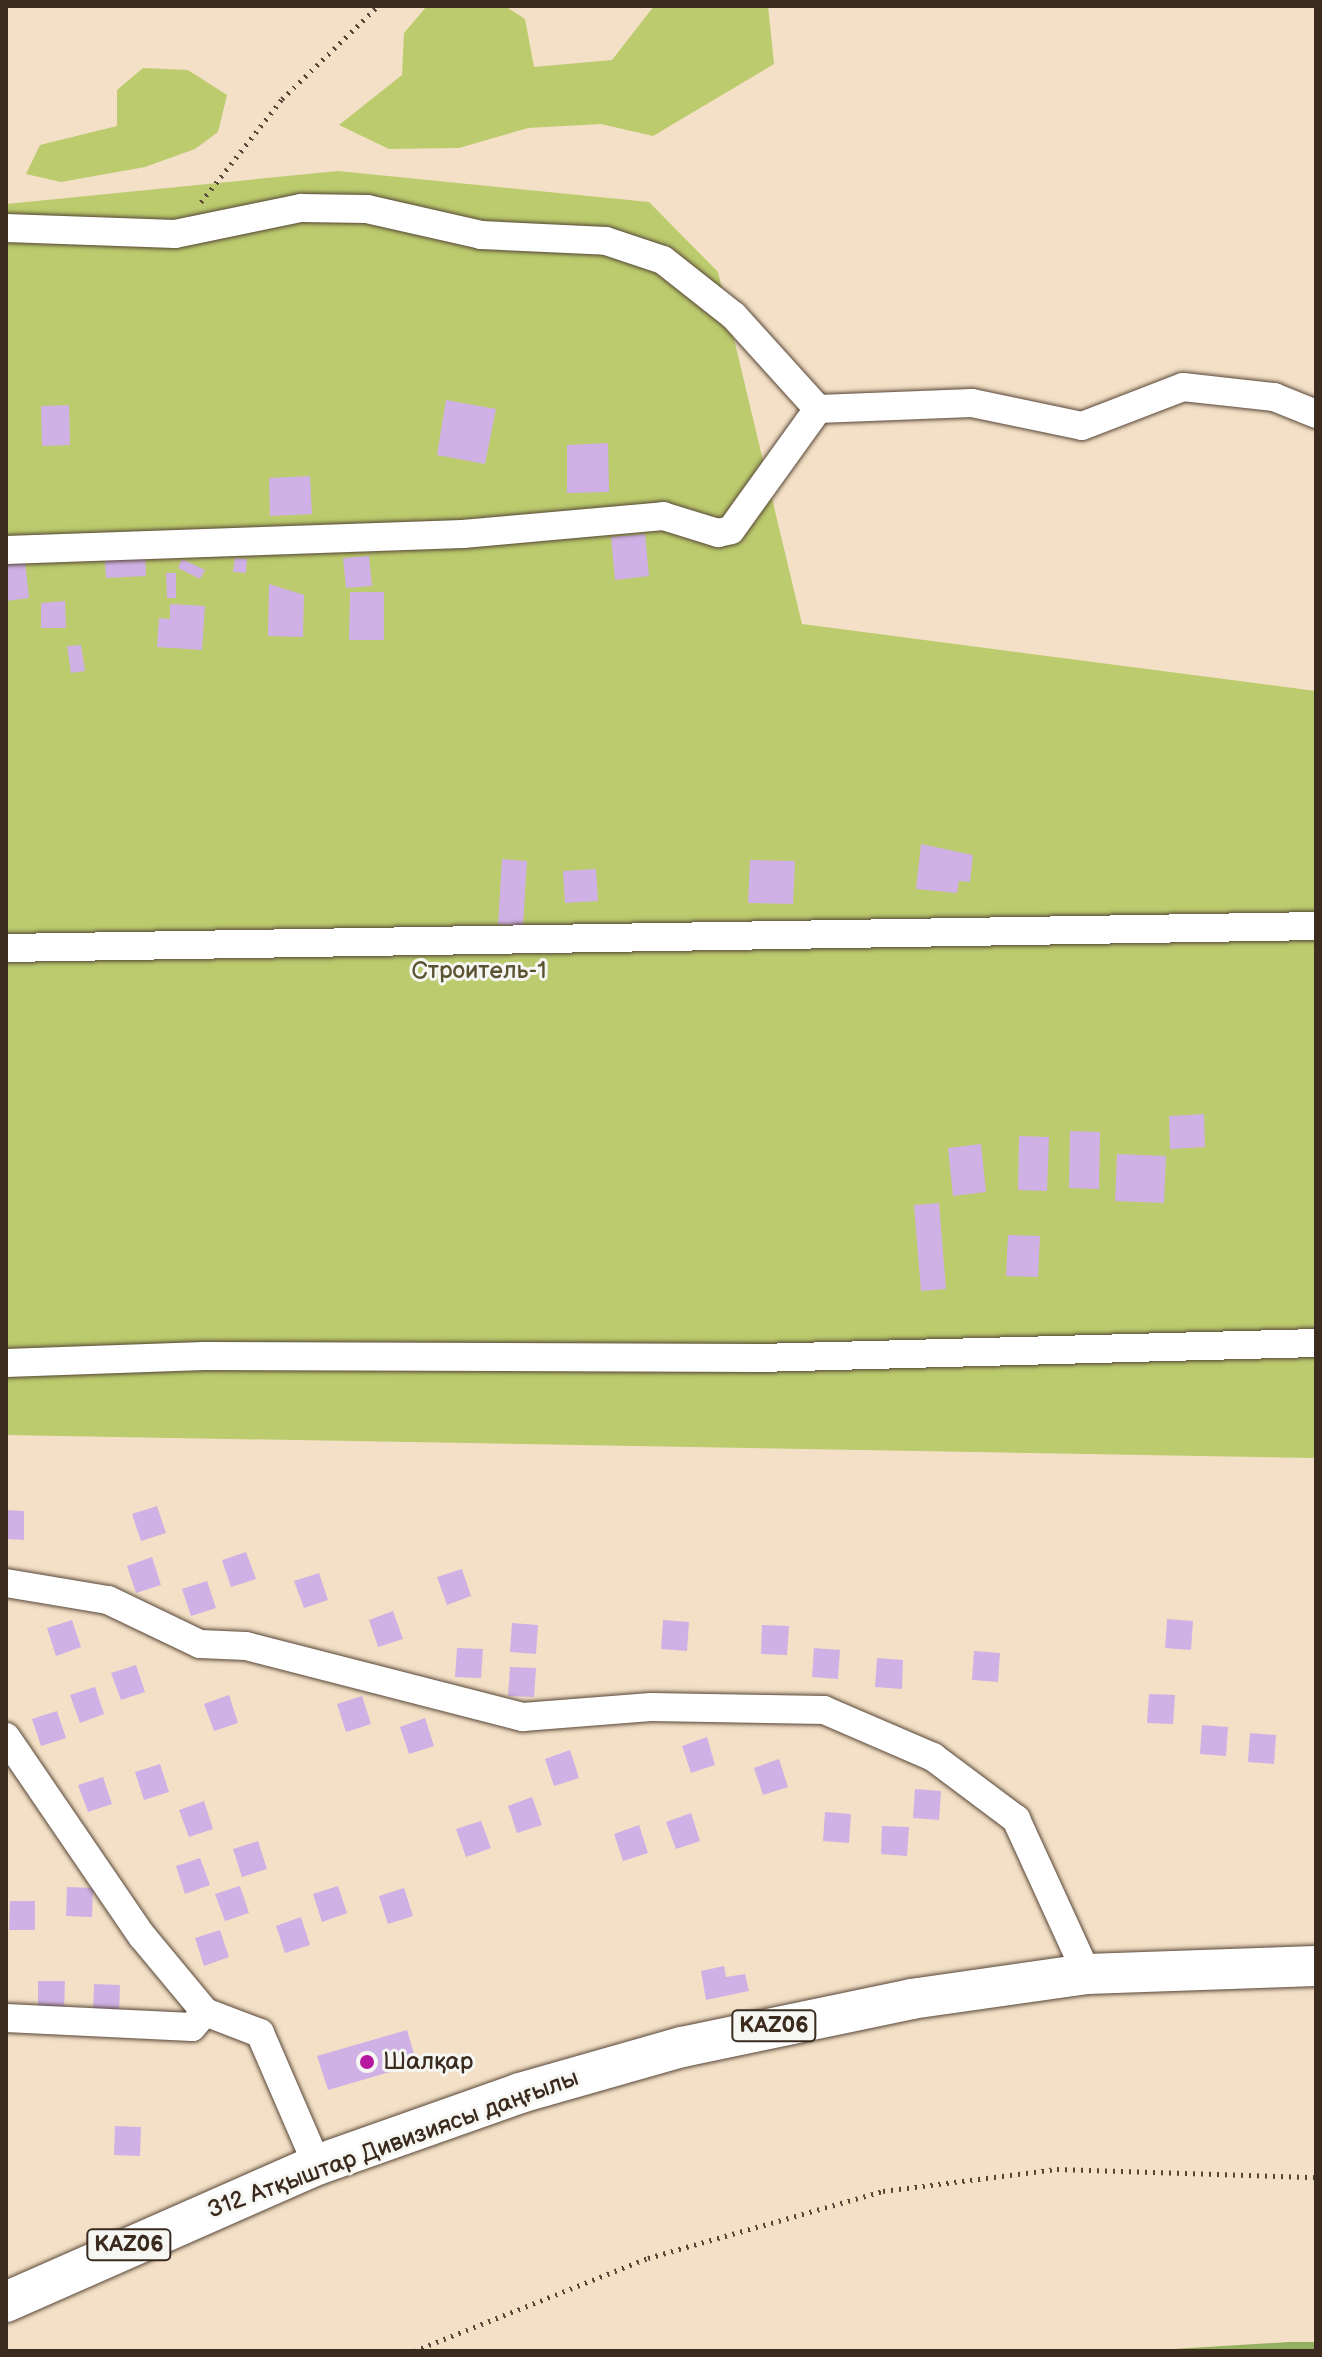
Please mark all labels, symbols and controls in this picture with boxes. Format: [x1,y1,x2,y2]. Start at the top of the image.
park label: Строитель-1 [412,957,546,985]
road number: KАZ06 [730,2008,818,2044]
place label: Шалқар [383,2048,473,2076]
marker: Шалқар [358,2053,376,2071]
street label: 312 Атқыштар Дивизиясы даңғылы [204,2063,582,2225]
road number: KАZ06 [85,2227,173,2263]

